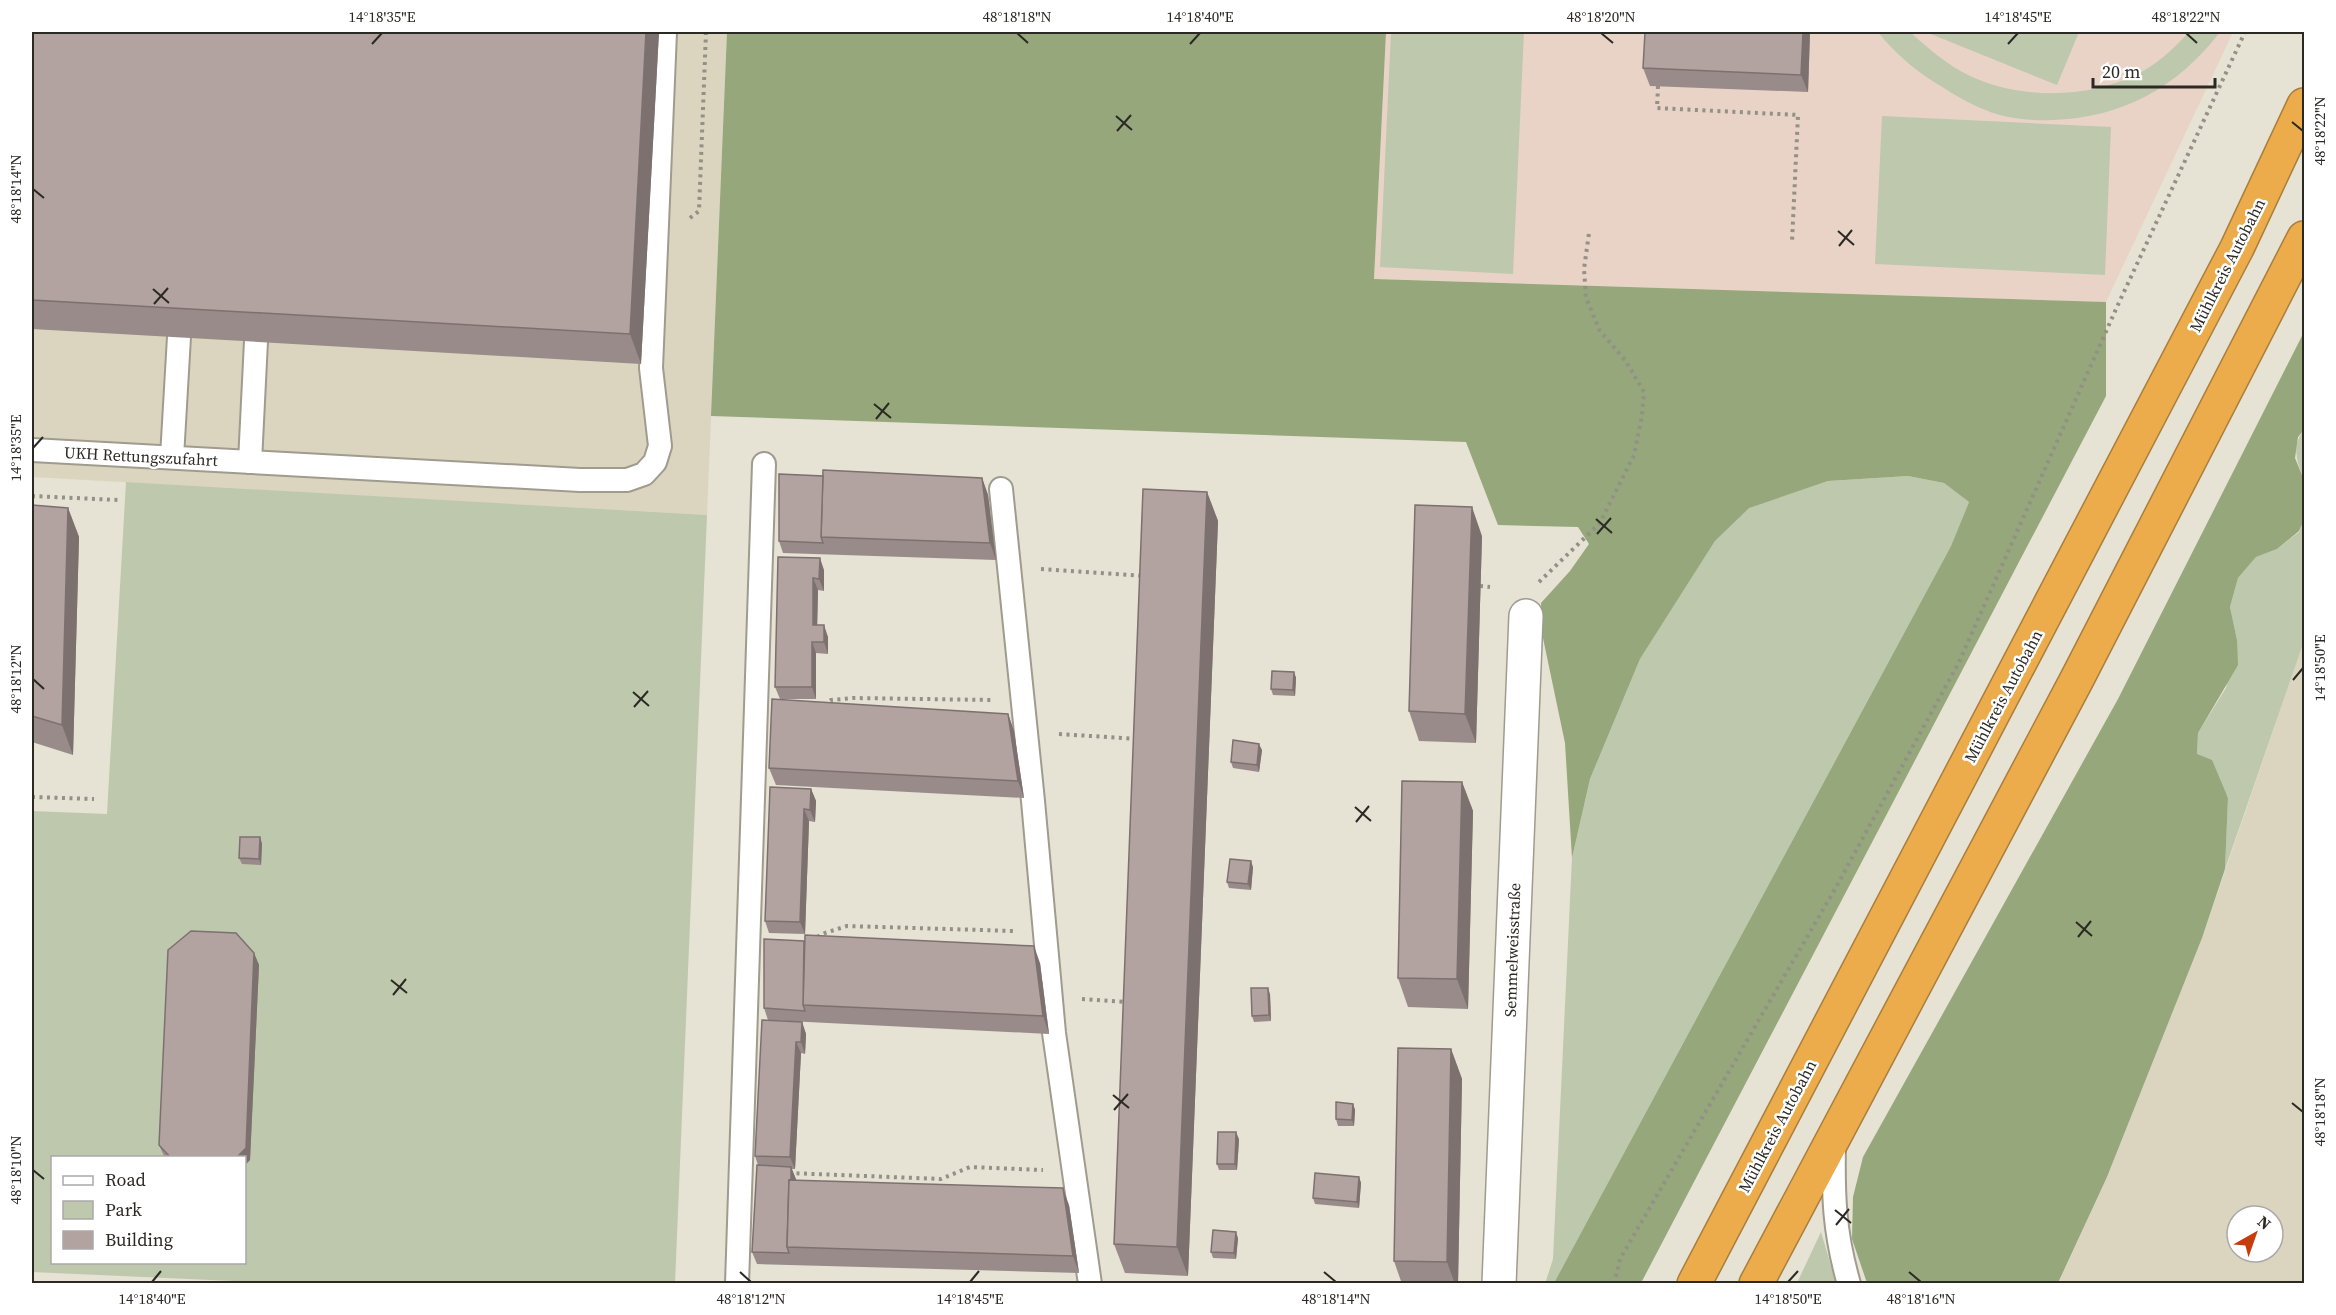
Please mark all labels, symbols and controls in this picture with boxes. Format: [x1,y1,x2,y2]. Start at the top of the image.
text: 14°18'35"E [348,6,416,27]
text: 48°18'18"N [982,6,1052,27]
text: 14°18'40"E [1166,6,1234,27]
text: 48°18'20"N [1566,6,1636,27]
text: 14°18'45"E [1984,6,2052,27]
text: 48°18'22"N [2151,6,2221,27]
scale bar [2093,51,2214,89]
text: 20 m [2102,59,2140,84]
text: 48°18'22"N [2309,96,2330,166]
text: 48°18'14"N [5,154,26,224]
street label: Mühlkreis Autobahn [2184,194,2270,335]
text: 14°18'35"E [5,414,26,482]
street label: UKH Rettungszufahrt [64,441,219,471]
street label: Mühlkreis Autobahn [1959,626,2047,766]
text: 14°18'50"E [2309,634,2330,702]
text: 48°18'12"N [5,644,26,714]
street label: Semmelweisstraße [1499,883,1525,1017]
street label: Mühlkreis Autobahn [1733,1056,1821,1196]
text: 48°18'18"N [2309,1077,2330,1147]
text: 48°18'10"N [5,1135,26,1205]
legend [51,1156,246,1264]
text: Road [105,1167,146,1192]
text: Park [105,1197,142,1222]
north arrow [2225,1204,2285,1264]
text: N [2253,1210,2276,1235]
text: Building [105,1227,173,1252]
text: 14°18'40"E [118,1288,186,1309]
text: 48°18'12"N [716,1288,786,1309]
text: 14°18'45"E [936,1288,1004,1309]
text: 48°18'14"N [1301,1288,1371,1309]
text: 14°18'50"E [1754,1288,1822,1309]
text: 48°18'16"N [1886,1288,1956,1309]

